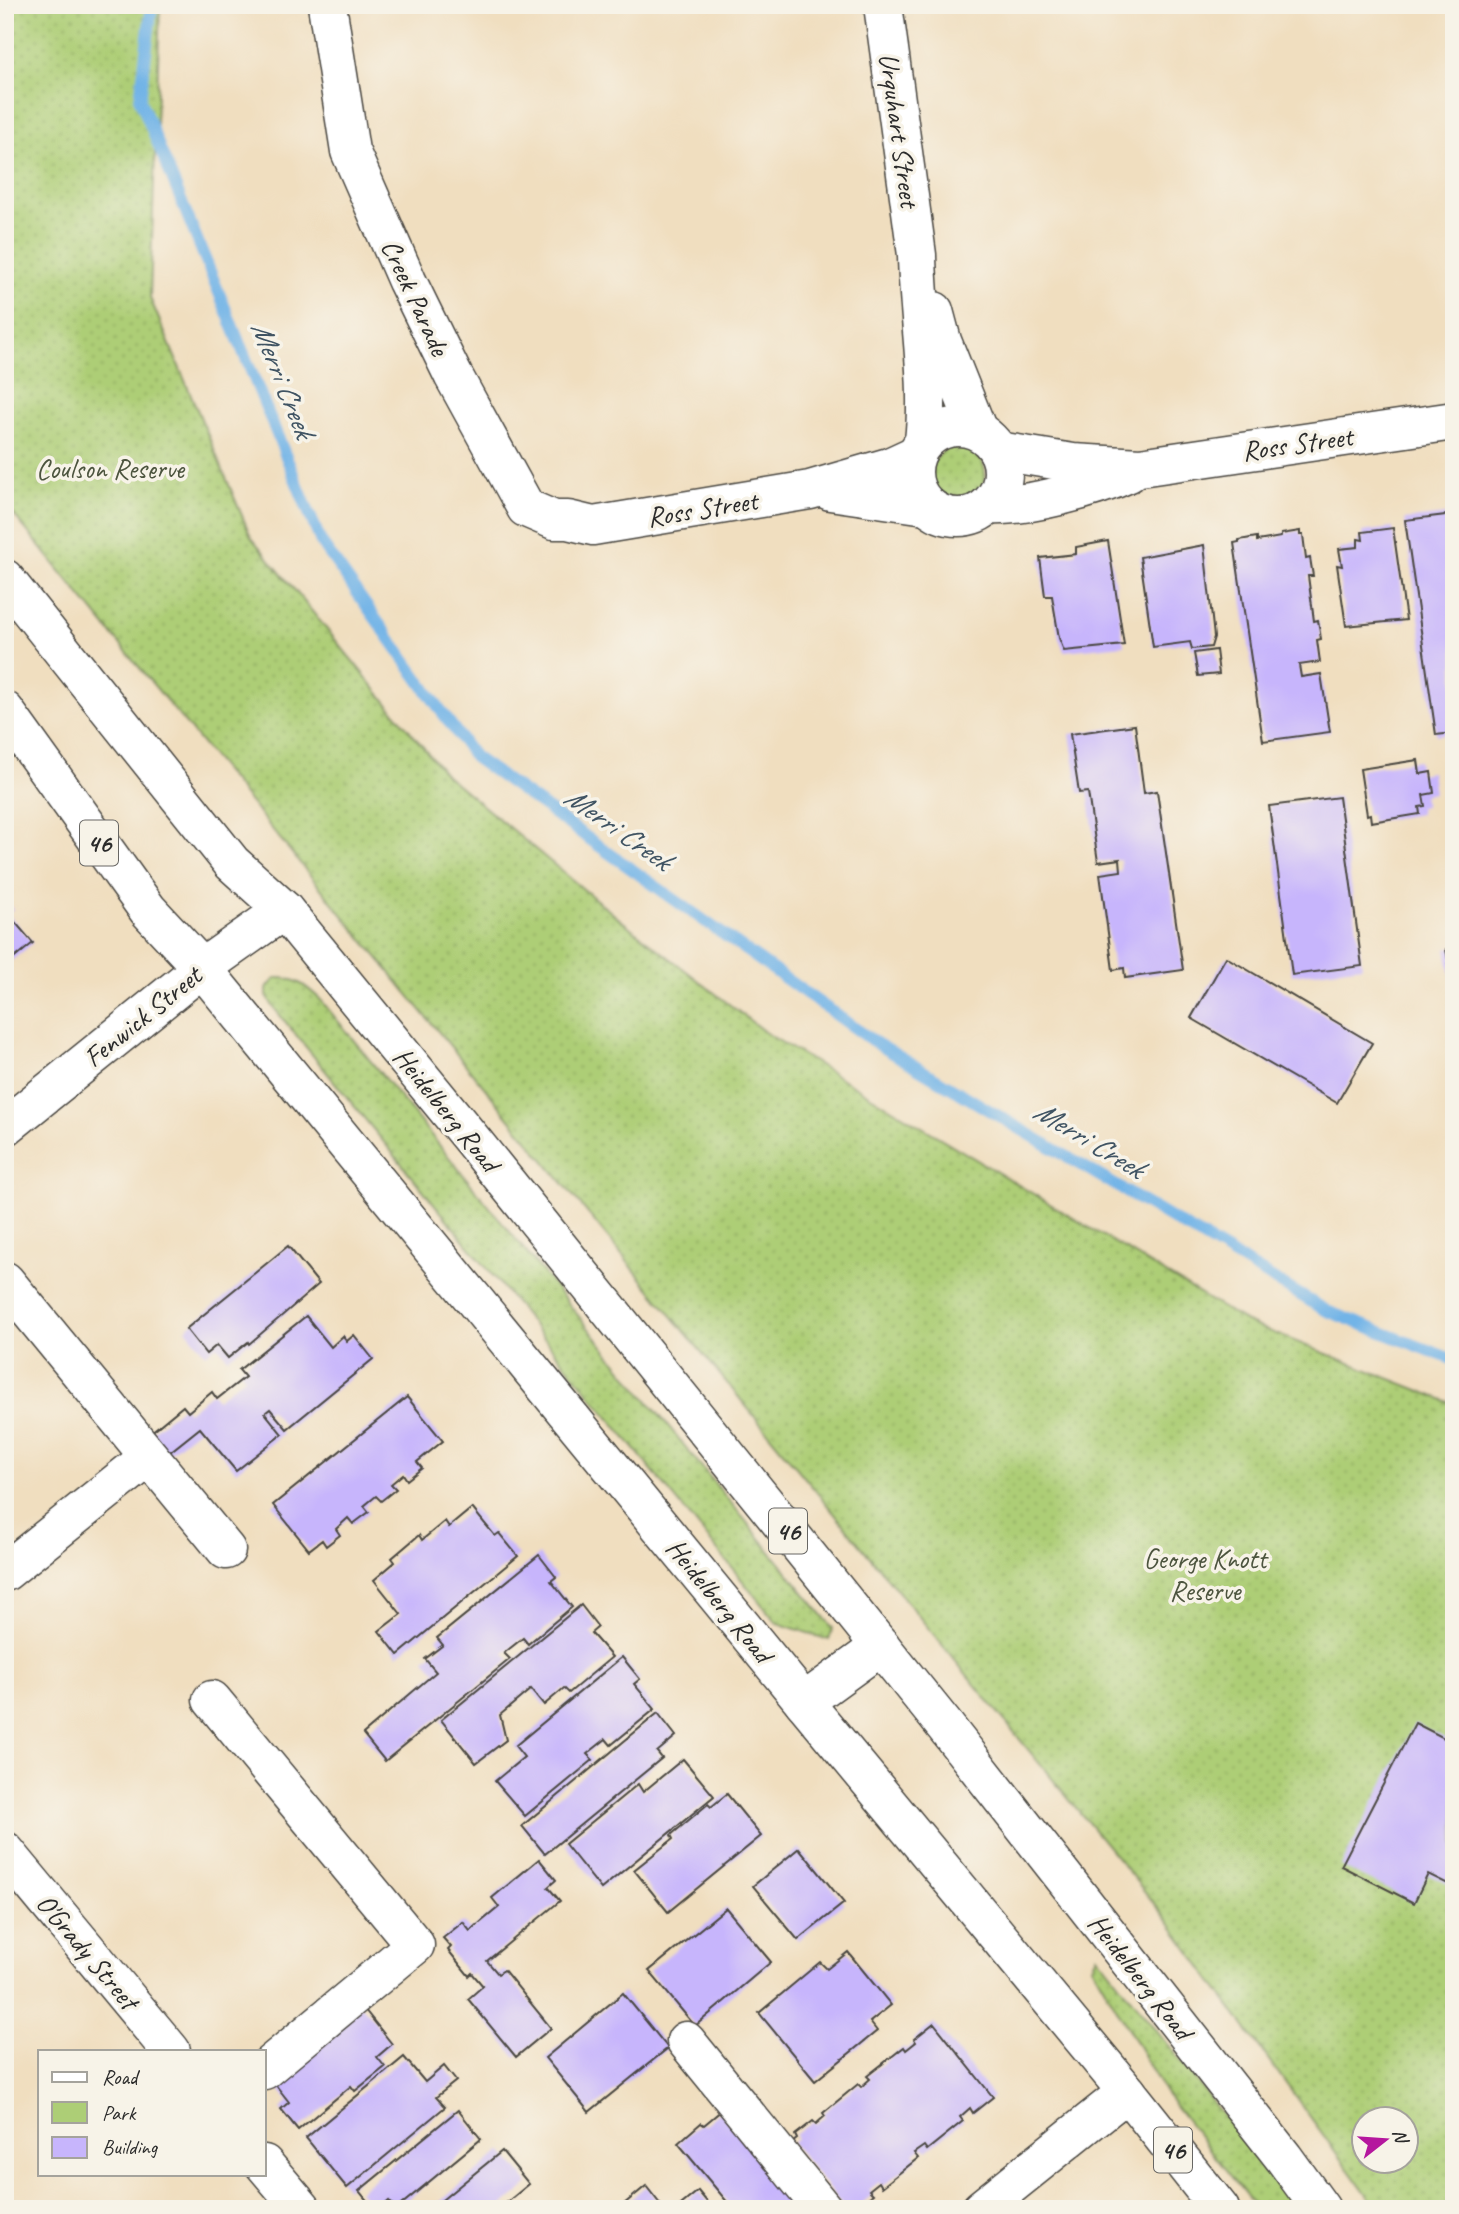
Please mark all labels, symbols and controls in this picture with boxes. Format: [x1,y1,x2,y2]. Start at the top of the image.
street label: Urquhart Street [871,51,928,212]
street label: Creek Parade [373,234,458,363]
water label: Merri Creek [243,316,325,447]
street label: Ross Street [1240,418,1357,469]
park label: Coulson Reserve [36,451,186,486]
street label: Ross Street [645,482,762,534]
water label: Merri Creek [557,778,683,881]
road number: 46 [80,820,118,866]
street label: Fenwick Street [76,957,210,1075]
street label: Heidelberg Road [386,1040,510,1182]
water label: Merri Creek [1027,1091,1155,1189]
road number: 46 [769,1508,807,1554]
street label: Heidelberg Road [659,1531,783,1673]
park label: George Knott Reserve [1144,1541,1269,1608]
street label: O'Grady Street [29,1886,149,2019]
street label: Heidelberg Road [1081,1906,1203,2049]
legend [38,2050,266,2176]
text: Road [102,2064,141,2090]
text: Park [102,2100,137,2126]
north arrow [1350,2106,1420,2176]
text: N [1387,2126,1414,2148]
road number: 46 [1154,2128,1192,2172]
text: Building [102,2134,159,2160]

